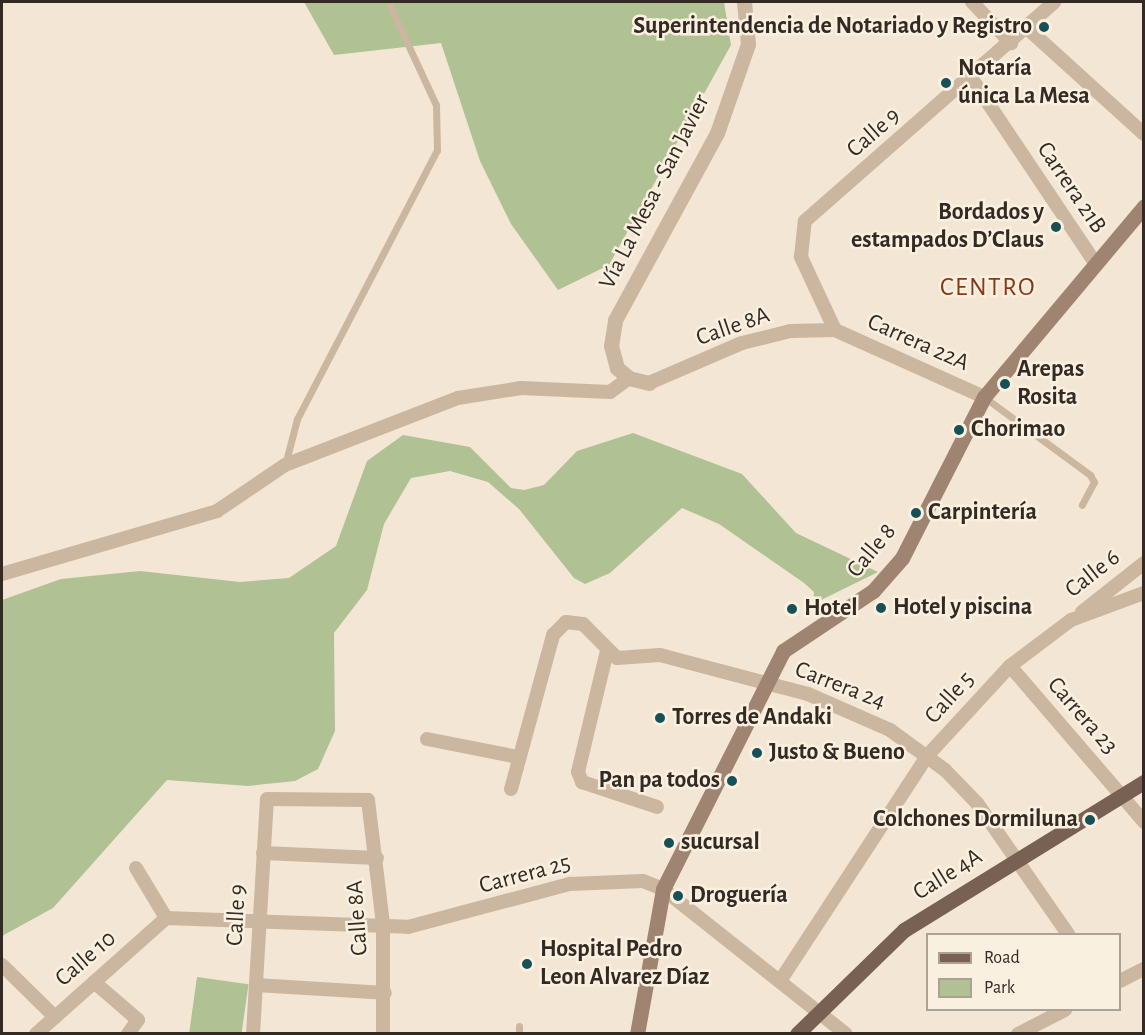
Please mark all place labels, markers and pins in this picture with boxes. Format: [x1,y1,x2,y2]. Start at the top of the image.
place label: Superintendencia de Notariado y Registro [633,13,1032,41]
marker: Superintendencia de Notariado y Registro [1037,20,1051,34]
place label: Notaría única La Mesa [958,55,1090,111]
marker: Notaría única La Mesa [939,76,953,90]
place label: Bordados y estampados D’Claus [851,199,1044,255]
marker: Bordados y estampados D’Claus [1049,220,1063,234]
place label: Arepas Rosita [1017,356,1084,412]
marker: Arepas Rosita [998,377,1012,391]
place label: Chorimao [971,416,1065,444]
marker: Chorimao [952,423,966,437]
place label: Carpintería [928,499,1037,527]
marker: Carpintería [909,506,923,520]
place label: Hotel y piscina [893,594,1032,622]
place label: Hotel [804,595,858,623]
marker: Hotel y piscina [874,601,888,615]
marker: Hotel [785,602,799,616]
place label: Torres de Andaki [672,704,832,732]
marker: Torres de Andaki [653,711,667,725]
place label: Justo & Bueno [769,739,905,767]
marker: Justo & Bueno [750,746,764,760]
place label: Pan pa todos [598,767,720,795]
marker: Pan pa todos [725,774,739,788]
place label: Colchones Dormiluna [873,806,1078,834]
marker: Colchones Dormiluna [1083,813,1097,827]
place label: sucursal [681,829,760,857]
marker: sucursal [662,836,676,850]
place label: Droguería [690,882,788,910]
marker: Droguería [671,889,685,903]
place label: Hospital Pedro Leon Alvarez Díaz [540,936,709,992]
marker: Hospital Pedro Leon Alvarez Díaz [518,955,536,973]

